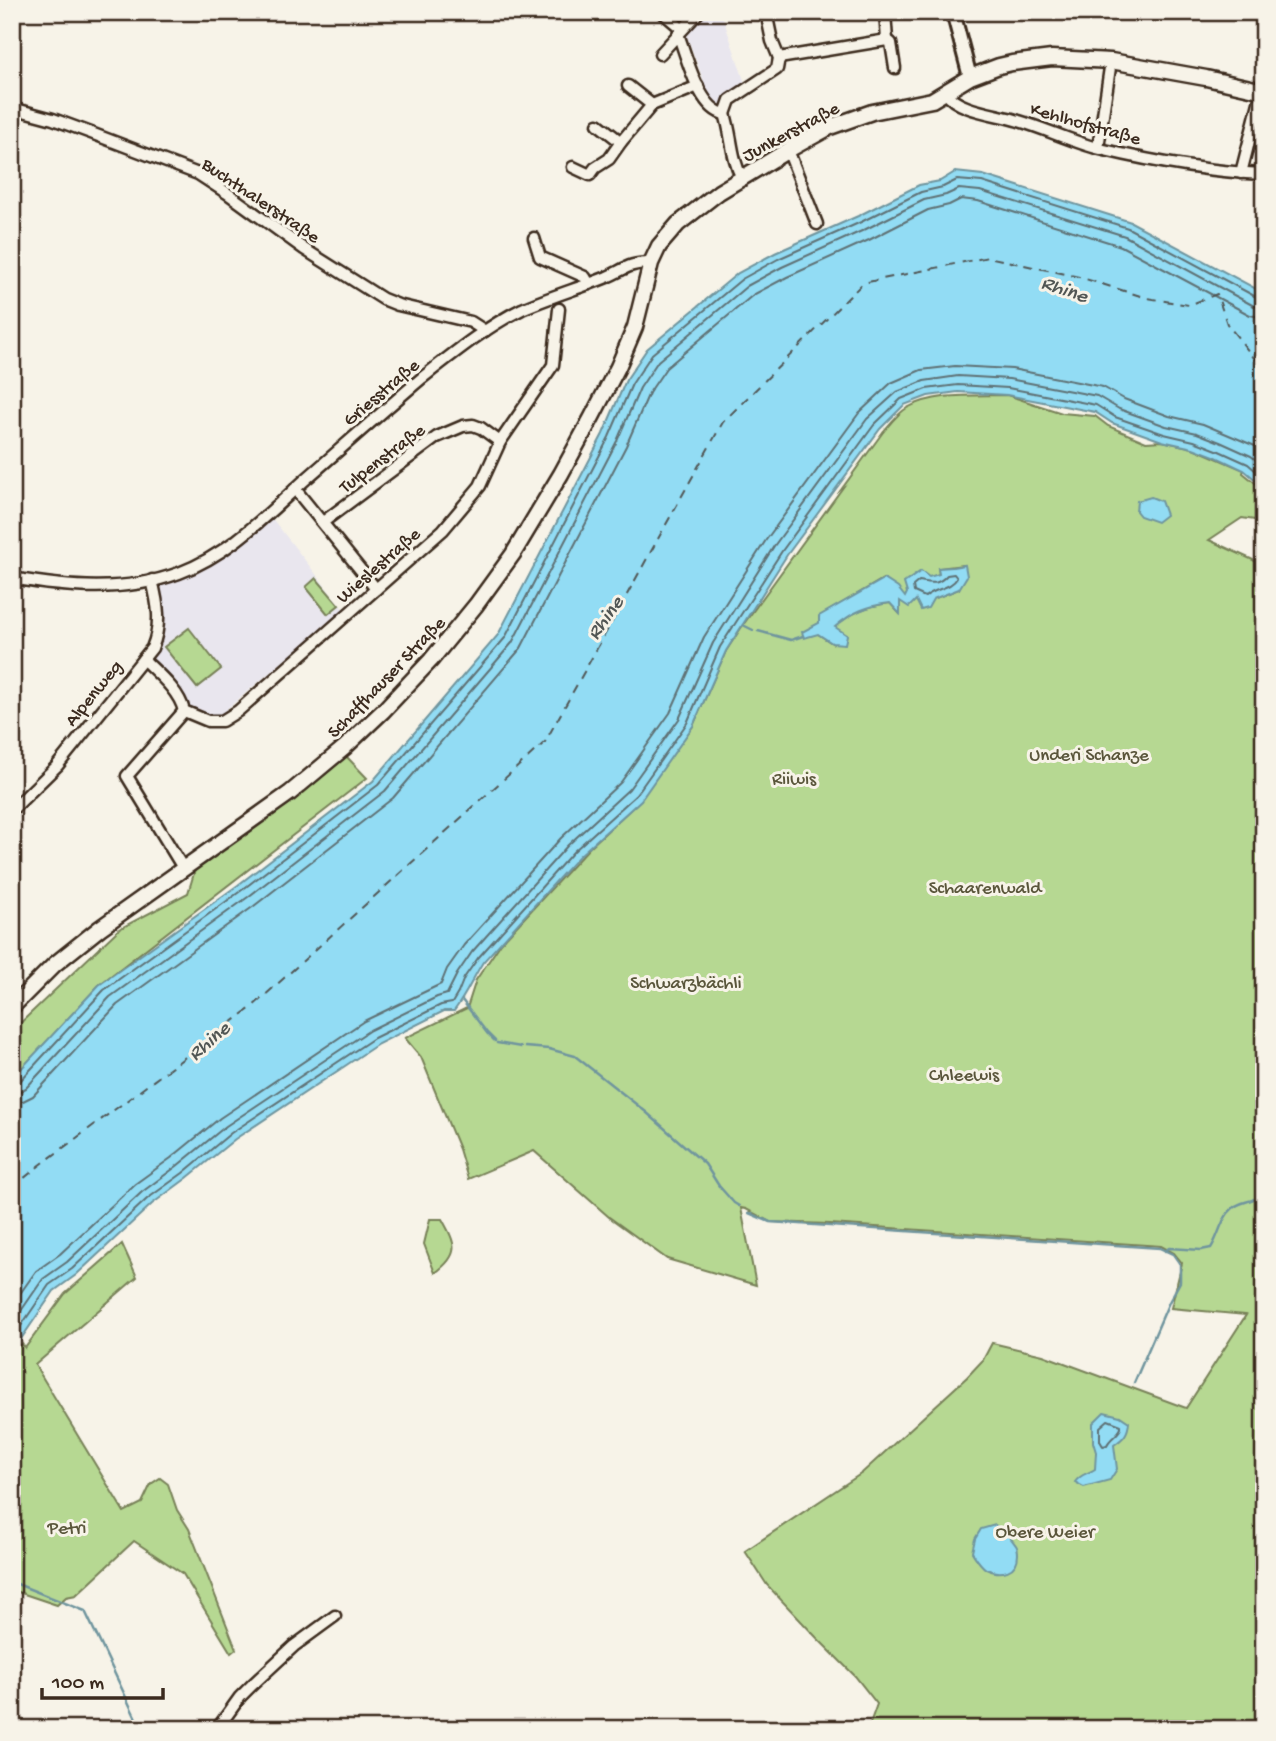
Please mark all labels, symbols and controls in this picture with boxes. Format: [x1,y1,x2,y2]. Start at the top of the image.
street label: Junkerstraße [739,98,844,168]
street label: Kehlhofstraße [1027,99,1143,152]
street label: Buchthalerstraße [196,153,324,250]
water label: Rhine [1037,272,1092,311]
street label: Griesstraße [339,355,425,432]
street label: Tulpenstraße [335,420,431,500]
street label: Wieslestraße [332,524,426,610]
water label: Rhine [583,591,632,646]
street label: Schaffhauser Straße [323,613,452,744]
street label: Alpenweg [61,656,129,732]
park label: Underi Schanze [1029,745,1149,768]
park label: Riiwis [772,769,817,792]
park label: Schaarenwald [929,878,1043,901]
park label: Schwarzbächli [630,973,742,996]
water label: Rhine [184,1017,237,1068]
park label: Chleewis [929,1065,1000,1088]
park label: Petri [47,1518,86,1541]
park label: Obere Weier [996,1522,1097,1545]
scale bar [42,1657,163,1701]
text: 100 m [51,1672,104,1697]

